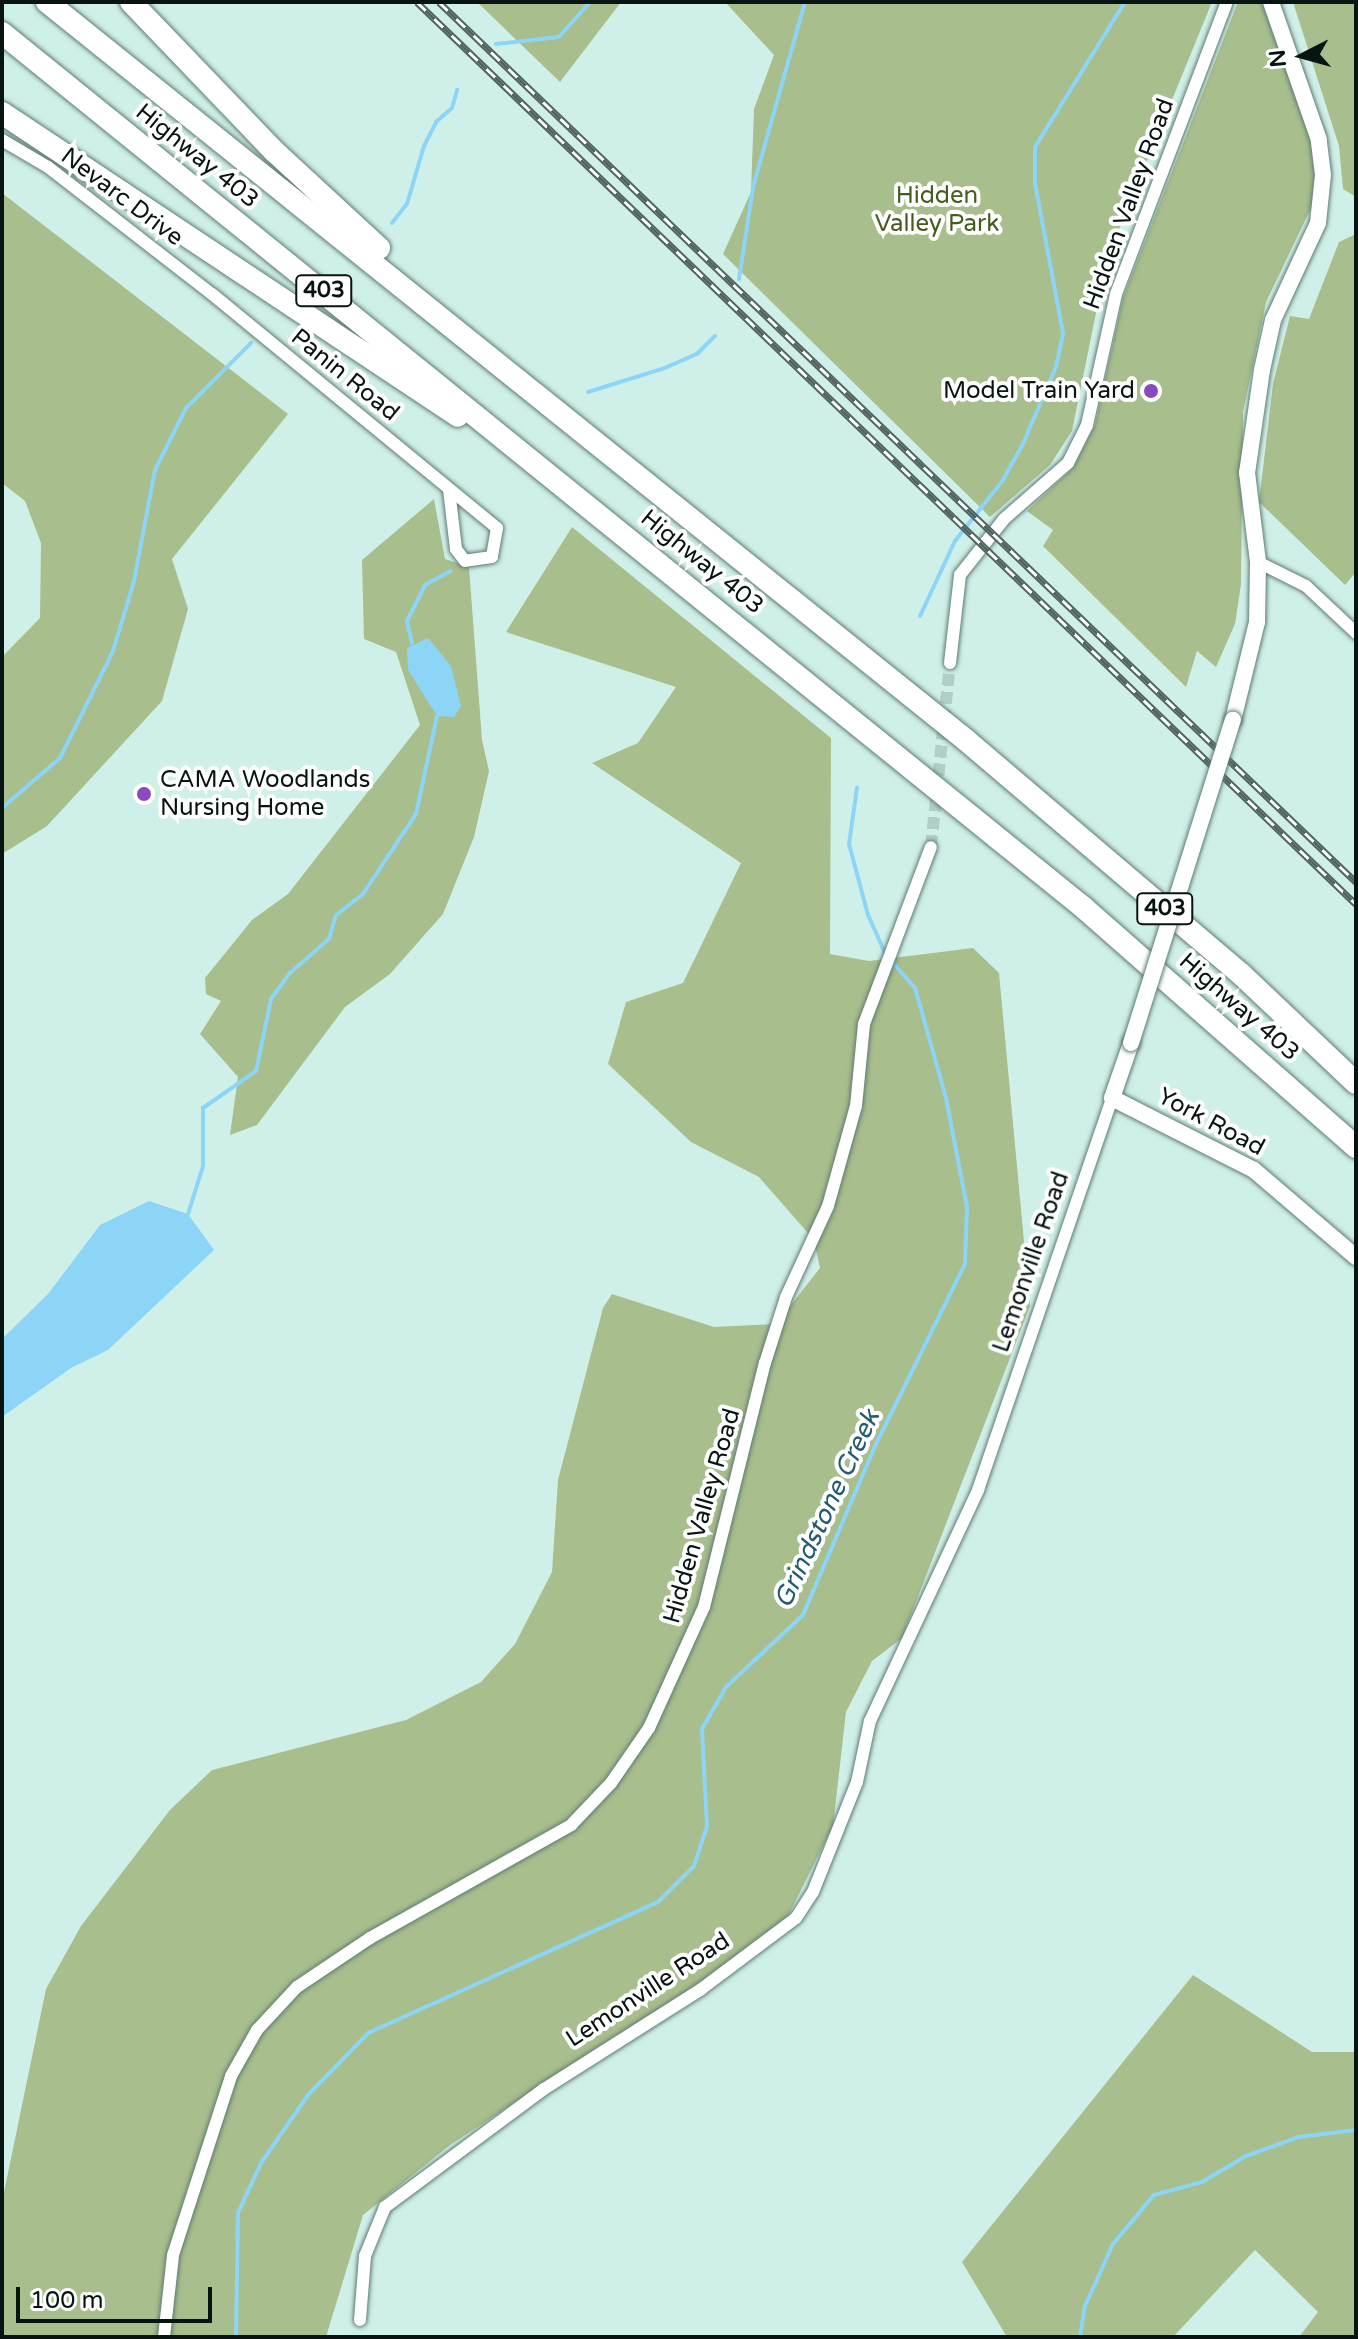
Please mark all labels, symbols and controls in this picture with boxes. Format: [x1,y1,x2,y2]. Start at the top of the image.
north arrow [1262,16,1342,96]
text: N [1264,48,1292,69]
street label: Hidden Valley Road [1077,95,1181,313]
street label: Highway 403 [130,98,264,214]
street label: Nevarc Drive [55,142,189,252]
park label: Hidden Valley Park [875,182,999,238]
road number: 403 [294,273,354,309]
street label: Panin Road [285,323,405,427]
place label: Model Train Yard [943,377,1135,405]
marker: Model Train Yard [1142,382,1160,400]
street label: Highway 403 [635,504,769,620]
place label: CAMA Woodlands Nursing Home [160,766,370,822]
marker: CAMA Woodlands Nursing Home [135,785,153,803]
road number: 403 [1135,891,1195,927]
street label: Highway 403 [1173,947,1305,1067]
street label: York Road [1153,1082,1269,1162]
street label: Lemonville Road [987,1168,1075,1356]
street label: Hidden Valley Road [658,1405,746,1627]
water label: Grindstone Creek [768,1405,886,1613]
street label: Lemonville Road [561,1926,735,2054]
scale bar [20,2271,216,2321]
text: 100 m [30,2286,104,2315]

